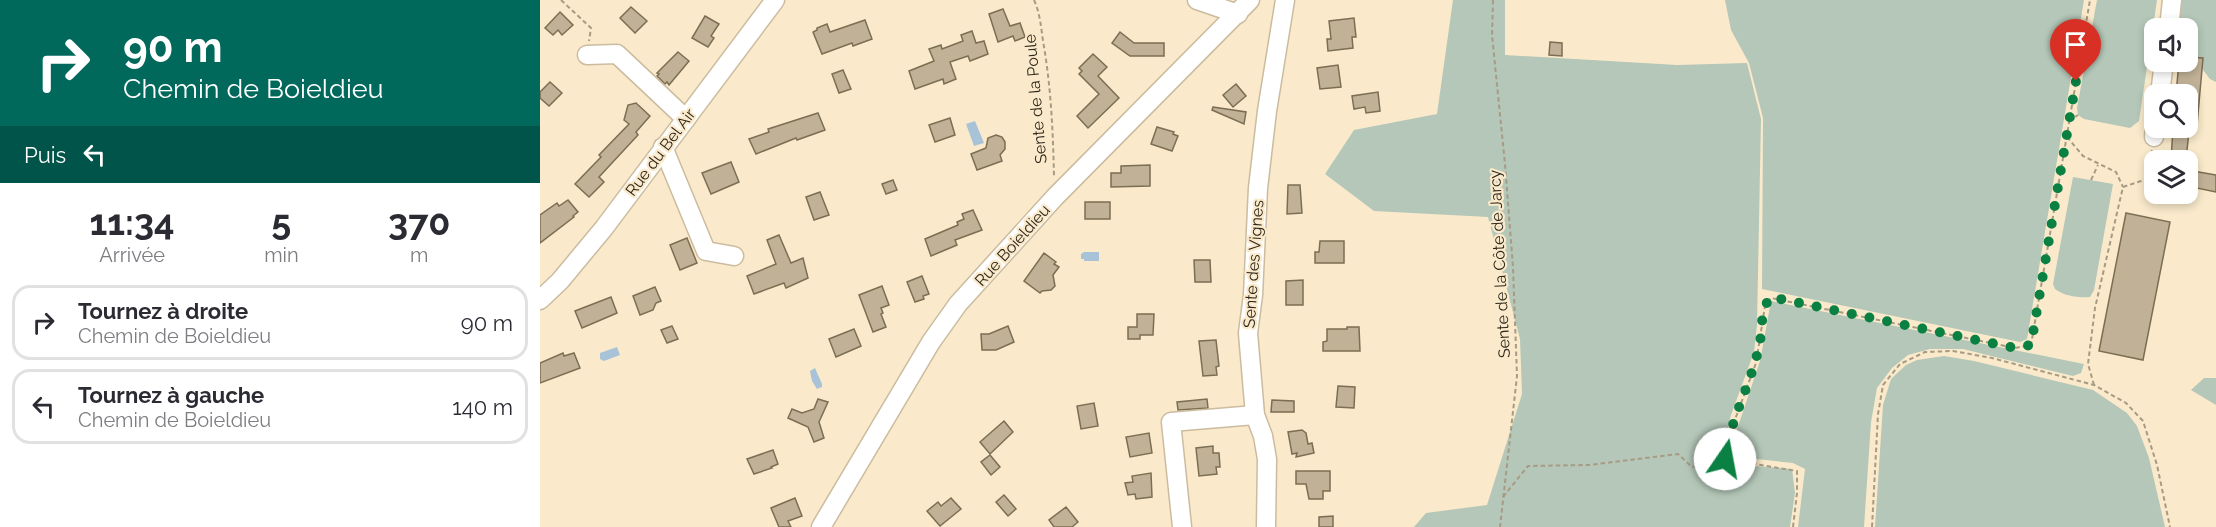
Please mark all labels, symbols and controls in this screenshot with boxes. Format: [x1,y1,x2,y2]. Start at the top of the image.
map controls [2144,18,2198,204]
button: sound [2144,18,2198,72]
pin [2050,19,2101,81]
text: 90 m [123,23,223,72]
icon: right [24,24,102,102]
icon: arrive [2059,28,2092,61]
street label: Sente de la Poule [1020,33,1051,165]
text: Chemin de Boieldieu [123,73,384,104]
button: search [2144,84,2198,138]
street label: Rue du Bel Air [621,105,700,200]
icon: left [78,138,111,171]
text: Puis [24,142,66,168]
button: layers [2144,150,2198,204]
street label: Sente de la Côte de Jarcy [1485,169,1514,359]
street label: Sente des Vignes [1240,199,1267,329]
text: 11:34 [90,201,175,243]
text: 5 [271,201,291,243]
text: 370 [388,201,450,243]
street label: Rue Boieldieu [971,201,1054,290]
text: Arrivée [99,243,165,267]
text: min [264,243,299,267]
text: m [410,243,428,267]
text: Tournez à droite [78,298,248,324]
icon: right [27,306,60,339]
text: 90 m [461,310,513,336]
text: Chemin de Boieldieu [78,324,271,348]
text: Tournez à gauche [78,382,264,408]
icon: left [27,390,60,423]
text: 140 m [452,394,513,420]
text: Chemin de Boieldieu [78,408,271,432]
position arrow [1693,427,1757,491]

